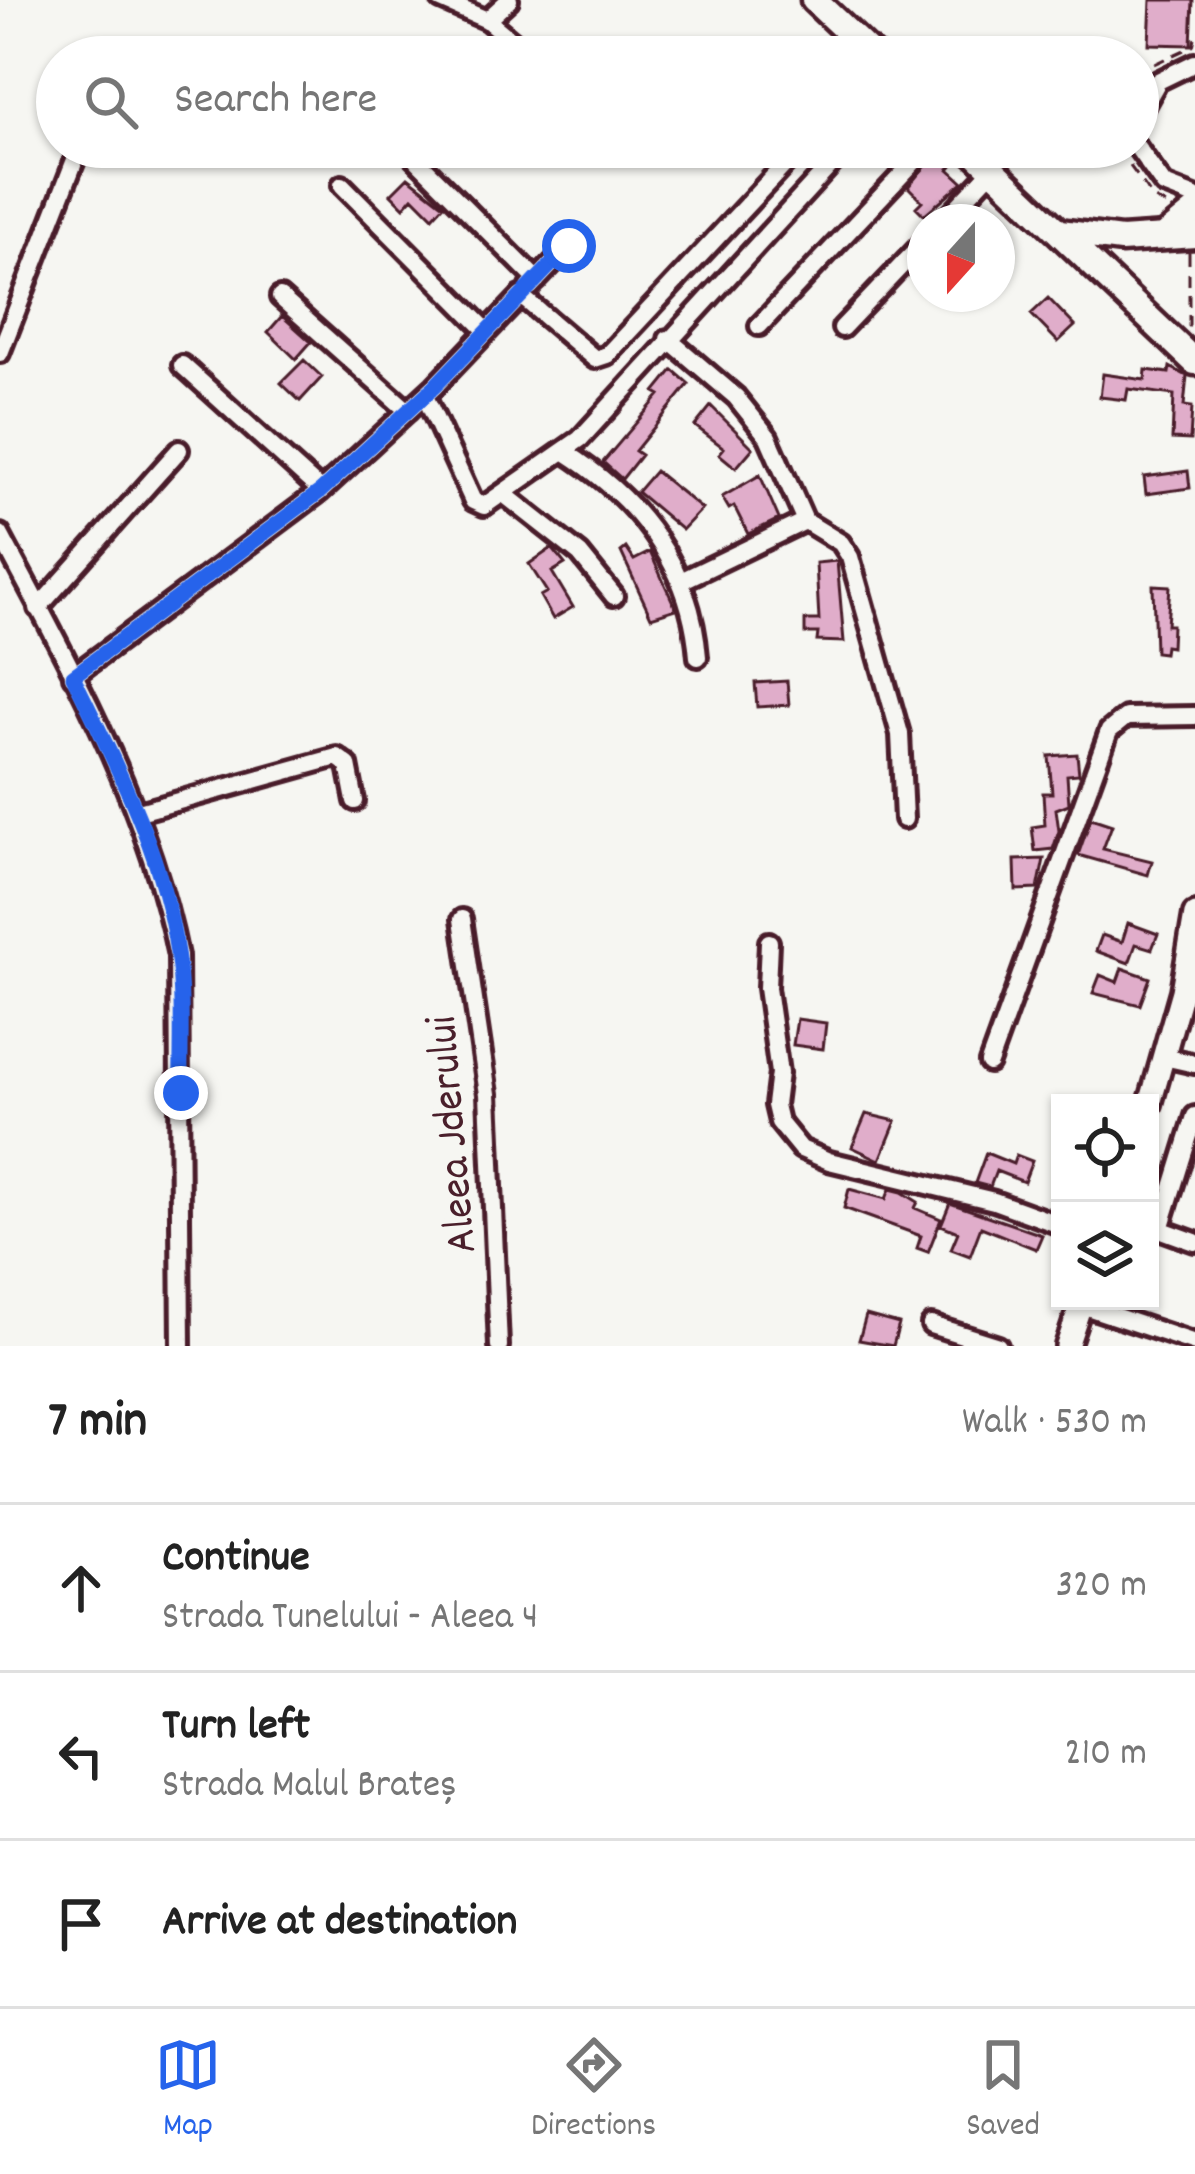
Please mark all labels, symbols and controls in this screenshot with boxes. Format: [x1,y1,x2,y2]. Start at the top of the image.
search box [36,36,1159,168]
icon: search [78,69,144,135]
text: Search here [174,70,377,134]
north arrow [907,204,1015,312]
route start [542,219,596,273]
street label: Aleea Jderului [413,1013,497,1256]
route end [154,1066,208,1120]
map controls [1051,1094,1159,1310]
button: locate [1051,1094,1159,1202]
button: layers [1051,1202,1159,1310]
text: 7 min [48,1388,147,1460]
text: Walk · 530 m [962,1397,1147,1452]
text: Continue [162,1528,310,1592]
icon: ahead [48,1555,114,1621]
text: 320 m [1056,1560,1147,1615]
text: Strada Tunelului - Aleea 4 [162,1592,538,1647]
text: Turn left [162,1696,310,1760]
icon: left [48,1723,114,1789]
text: 210 m [1064,1728,1147,1783]
text: Strada Malul Brateș [162,1760,457,1815]
icon: arrive [48,1891,114,1957]
text: Arrive at destination [162,1892,517,1956]
tab: Map [155,2032,221,2151]
tab: Directions [531,2032,656,2151]
tab: Saved [966,2032,1040,2151]

